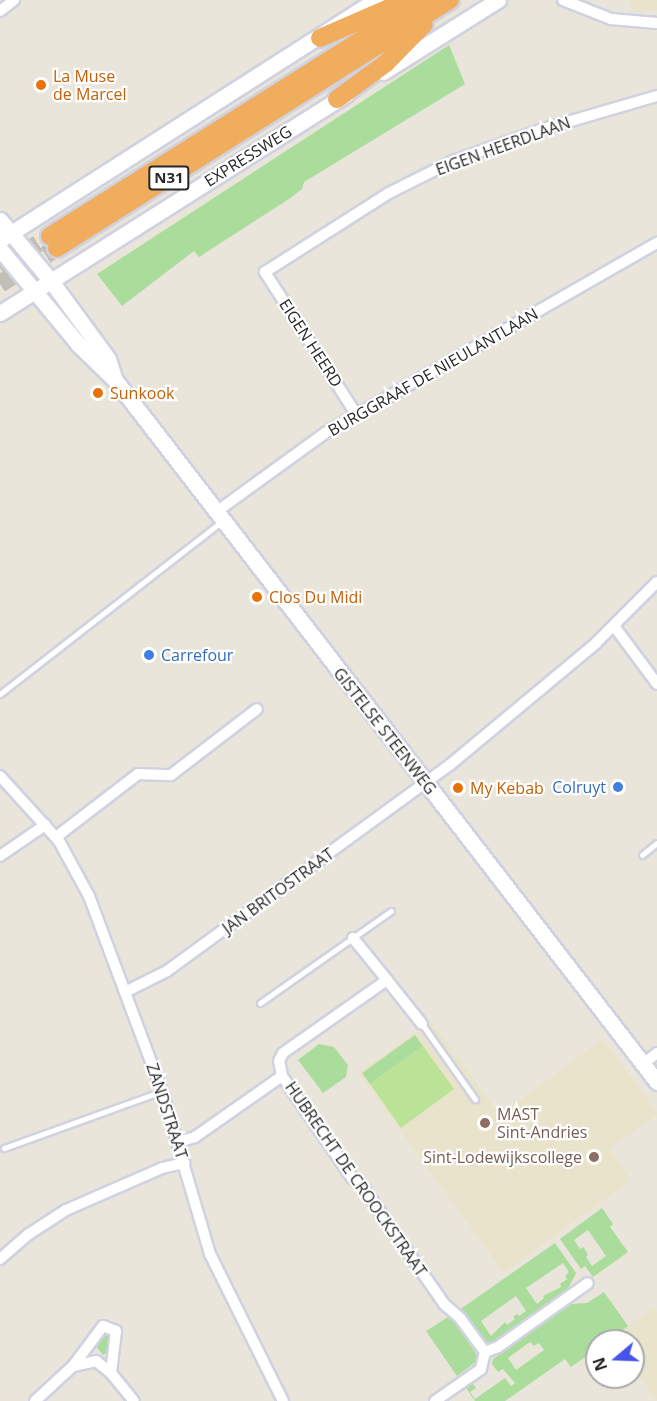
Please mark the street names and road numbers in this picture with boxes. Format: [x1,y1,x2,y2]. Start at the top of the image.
street label: EIGEN HEERDLAAN [433,113,573,179]
street label: EXPRESSWEG [201,122,295,190]
road number: N31 [148,166,190,190]
street label: EIGEN HEERD [275,295,347,391]
street label: BURGGRAAF DE NIEULANTLAAN [325,304,541,440]
street label: GISTELSE STEENWEG [330,664,440,798]
street label: JAN BRITOSTRAAT [219,844,337,938]
street label: ZANDSTRAAT [143,1061,191,1161]
street label: HUBRECHT DE CROOCKSTRAAT [281,1078,431,1280]

